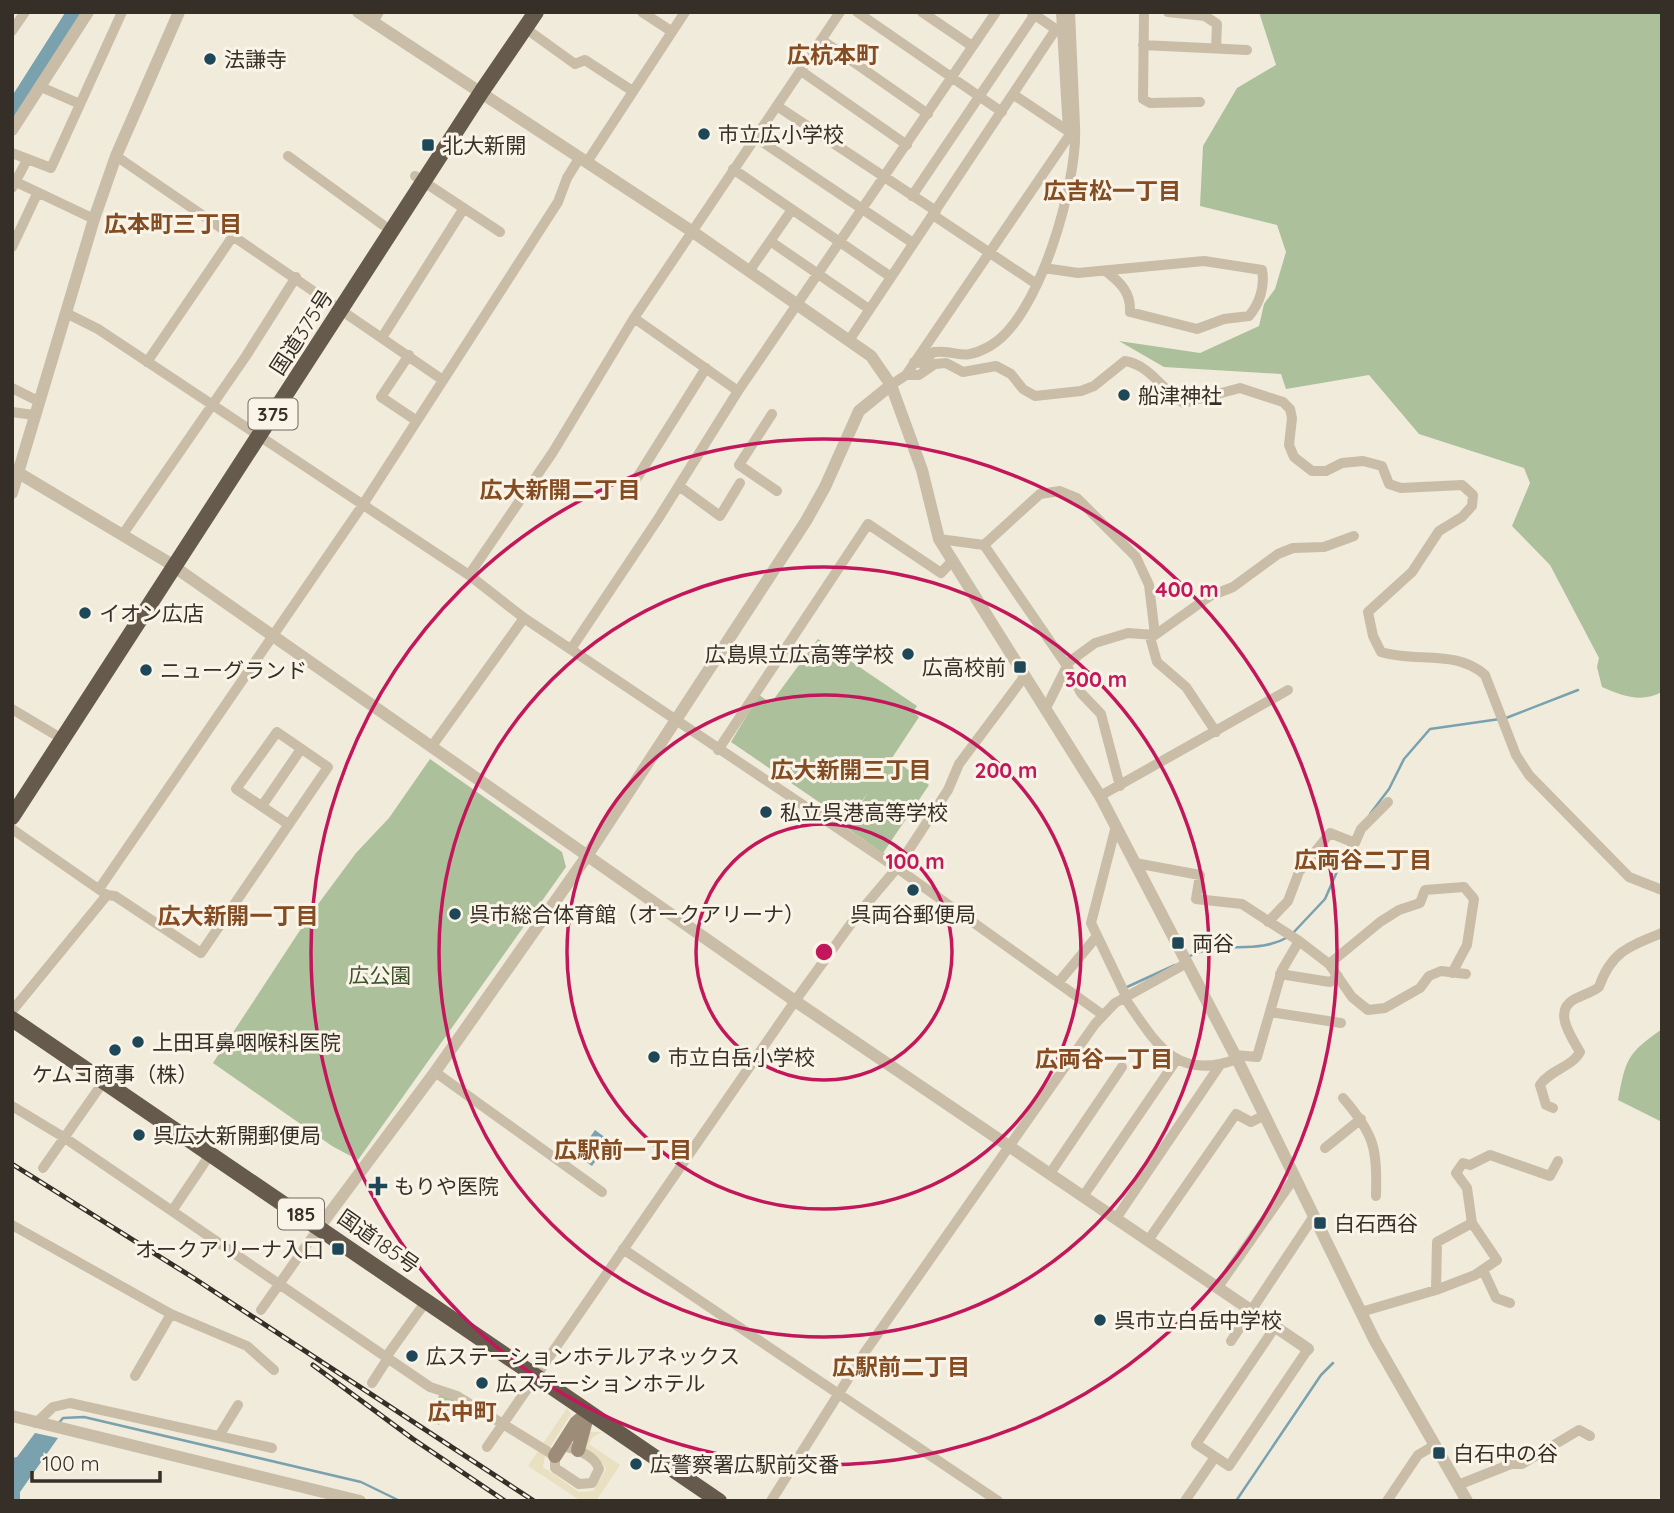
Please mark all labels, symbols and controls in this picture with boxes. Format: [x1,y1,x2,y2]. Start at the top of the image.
district label: 広杭本町 [787,40,879,69]
place label: 法謙寺 [224,46,287,72]
marker: 法謙寺 [202,51,218,67]
place label: 市立広小学校 [718,121,844,147]
marker: 市立広小学校 [696,126,712,142]
place label: 北大新開 [442,132,526,158]
marker: 北大新開 [420,137,436,153]
district label: 広吉松一丁目 [1043,176,1181,205]
district label: 広本町三丁目 [104,209,242,238]
street label: 国道375号 [264,285,338,379]
place label: 船津神社 [1138,382,1222,408]
marker: 船津神社 [1116,387,1132,403]
road number: 375 [248,398,298,430]
district label: 広大新開二丁目 [480,475,641,504]
text: 400 m [1155,576,1219,602]
place label: イオン広店 [99,600,204,626]
marker: イオン広店 [77,605,93,621]
place label: 広島県立広高等学校 [705,641,894,667]
marker: 広島県立広高等学校 [900,646,916,662]
place label: 広高校前 [922,654,1006,680]
place label: ニューグランド [160,657,307,683]
marker: 広高校前 [1012,659,1028,675]
marker: ニューグランド [138,662,154,678]
text: 300 m [1065,666,1127,692]
district label: 広大新開三丁目 [771,755,932,784]
text: 200 m [975,757,1037,783]
place label: 私立呉港高等学校 [780,799,948,825]
marker: 私立呉港高等学校 [758,804,774,820]
district label: 広両谷二丁目 [1294,845,1432,874]
text: 100 m [885,848,945,874]
marker: 呉両谷郵便局 [905,882,921,898]
district label: 広大新開一丁目 [158,901,319,930]
place label: 呉市総合体育館（オークアリーナ） [469,901,805,927]
place label: 呉両谷郵便局 [850,901,976,927]
marker: 呉市総合体育館（オークアリーナ） [447,906,463,922]
place label: 両谷 [1192,930,1234,956]
marker: 両谷 [1170,935,1186,951]
centre of rings [812,940,836,964]
park label: 広公園 [349,962,412,988]
place label: 上田耳鼻咽喉科医院 [152,1029,341,1055]
marker: 上田耳鼻咽喉科医院 [130,1034,146,1050]
marker: ケムコ商事（株） [107,1042,123,1058]
place label: 市立白岳小学校 [668,1044,815,1070]
district label: 広両谷一丁目 [1035,1044,1173,1073]
marker: 市立白岳小学校 [646,1049,662,1065]
place label: ケムコ商事（株） [32,1061,198,1087]
place label: 呉広大新開郵便局 [153,1122,321,1148]
marker: 呉広大新開郵便局 [131,1127,147,1143]
district label: 広駅前一丁目 [554,1135,692,1164]
place label: もりや医院 [394,1173,499,1199]
marker: もりや医院 [368,1176,388,1196]
road number: 185 [278,1198,324,1230]
street label: 国道185号 [333,1204,425,1278]
place label: 白石西谷 [1334,1210,1418,1236]
marker: 白石西谷 [1312,1215,1328,1231]
place label: オークアリーナ入口 [135,1236,324,1262]
marker: オークアリーナ入口 [330,1241,346,1257]
place label: 呉市立白岳中学校 [1114,1307,1282,1333]
marker: 呉市立白岳中学校 [1092,1312,1108,1328]
place label: 広ステーションホテルアネックス [426,1343,740,1369]
marker: 広ステーションホテルアネックス [404,1348,420,1364]
district label: 広駅前二丁目 [832,1352,970,1381]
place label: 広ステーションホテル [496,1370,706,1396]
marker: 広ステーションホテル [474,1375,490,1391]
district label: 広中町 [428,1397,497,1426]
scale bar [32,1440,159,1484]
place label: 白石中の谷 [1453,1440,1558,1466]
marker: 白石中の谷 [1431,1445,1447,1461]
text: 100 m [42,1450,100,1476]
place label: 広警察署広駅前交番 [650,1451,839,1477]
marker: 広警察署広駅前交番 [628,1456,644,1472]

